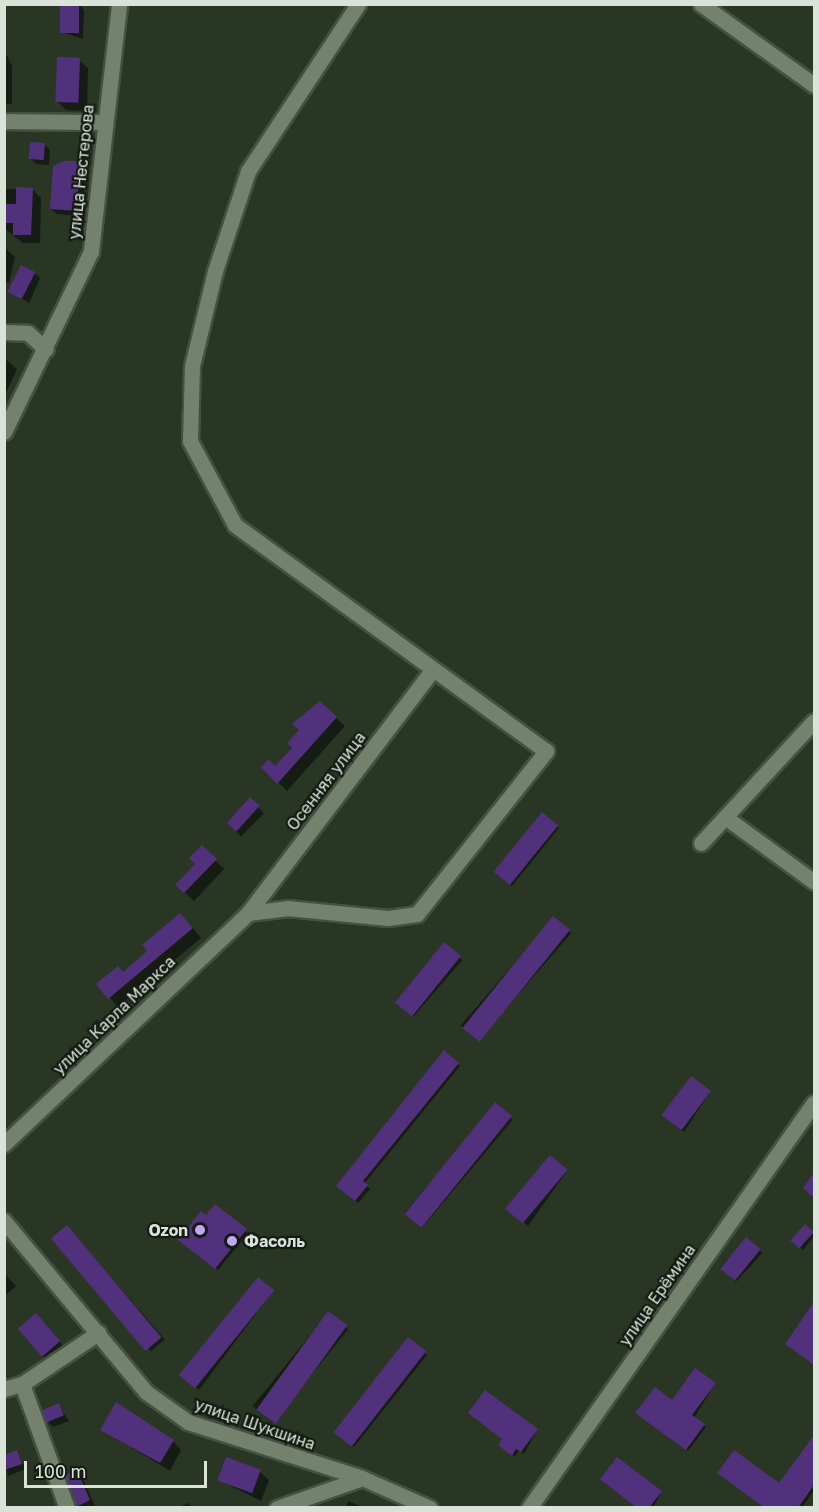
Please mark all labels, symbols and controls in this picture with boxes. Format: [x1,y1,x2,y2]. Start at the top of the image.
street label: улица Нестерова [64,104,98,240]
street label: Осенняя улица [283,728,369,834]
street label: улица Карла Маркса [49,952,179,1078]
place label: Ozon [148,1220,188,1240]
marker: Ozon [193,1223,207,1237]
place label: Фасоль [244,1231,305,1251]
marker: Фасоль [225,1234,239,1248]
street label: улица Ерёмина [615,1240,699,1350]
street label: улица Шукшина [192,1394,318,1454]
scale bar [27,1449,210,1487]
text: 100 m [35,1460,86,1482]

